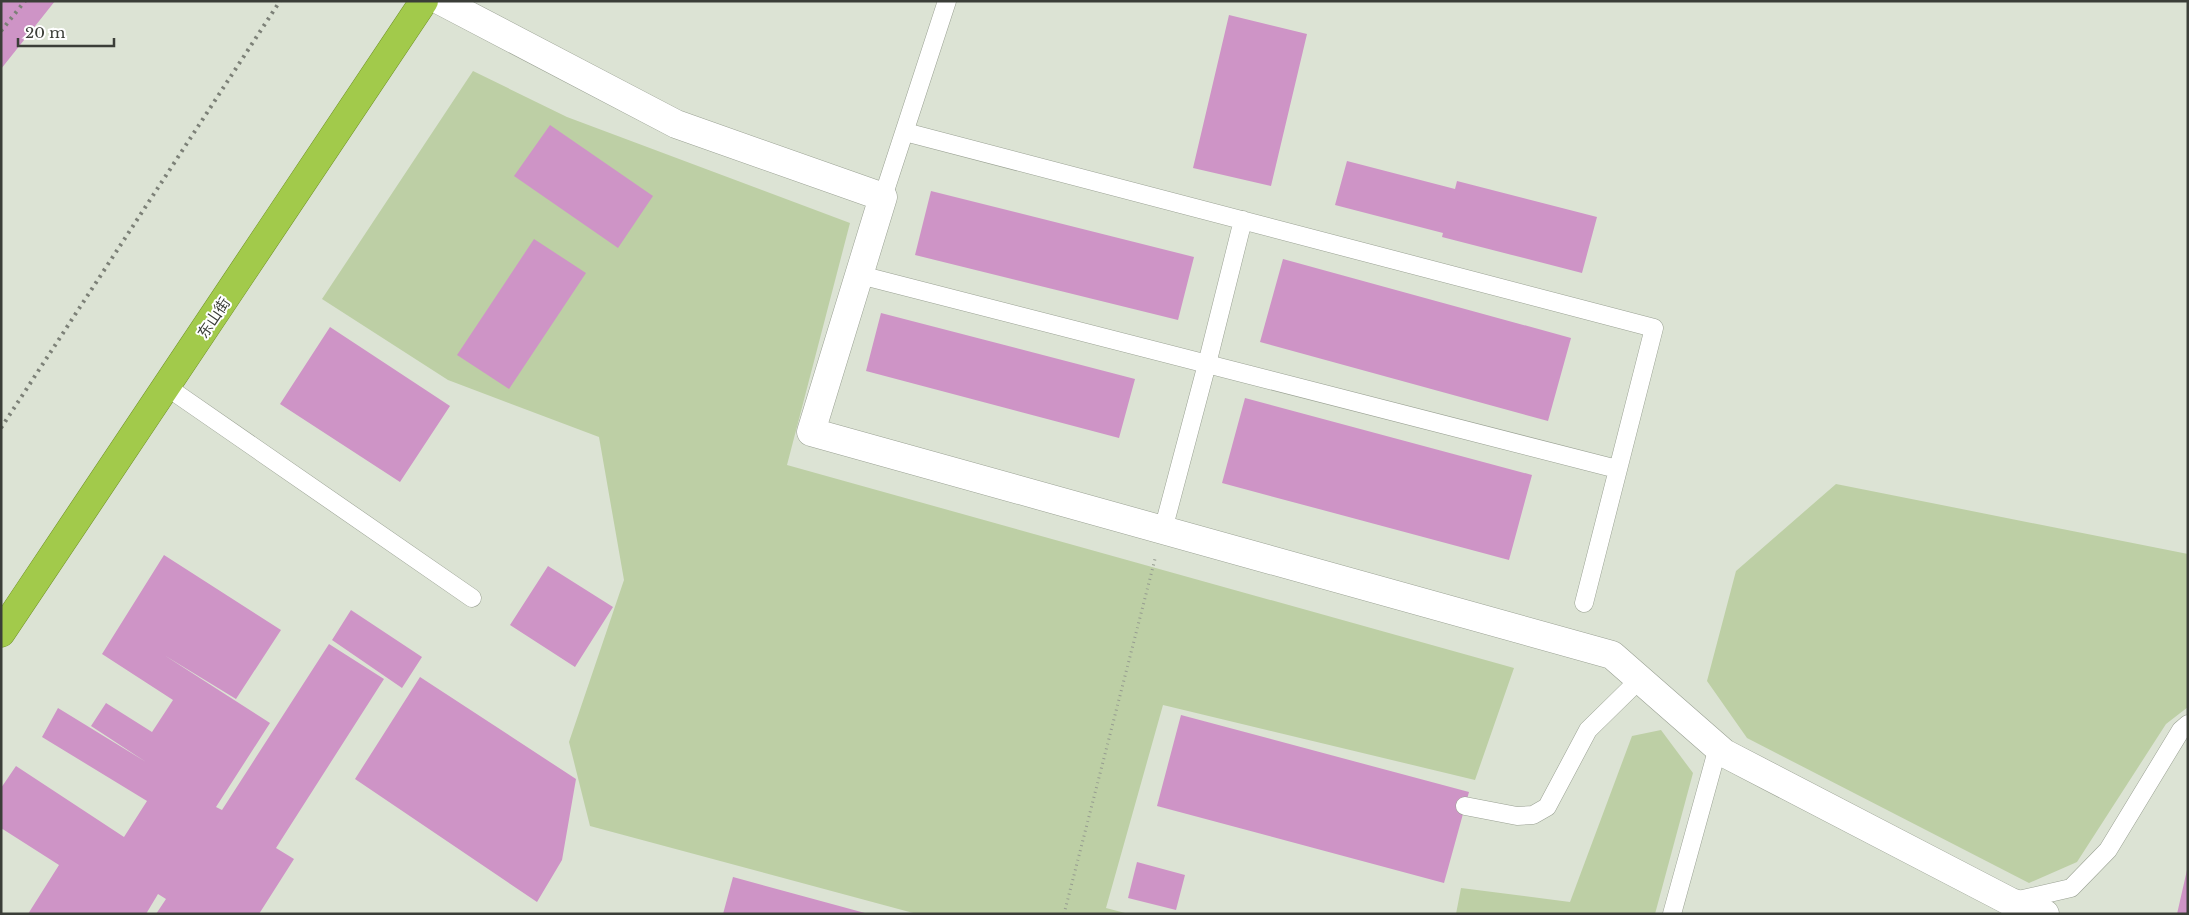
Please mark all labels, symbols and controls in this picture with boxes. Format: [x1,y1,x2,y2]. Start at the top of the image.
scale bar [18,15,114,47]
text: 20 m [25,23,65,42]
street label: 东山街 [193,294,234,342]

